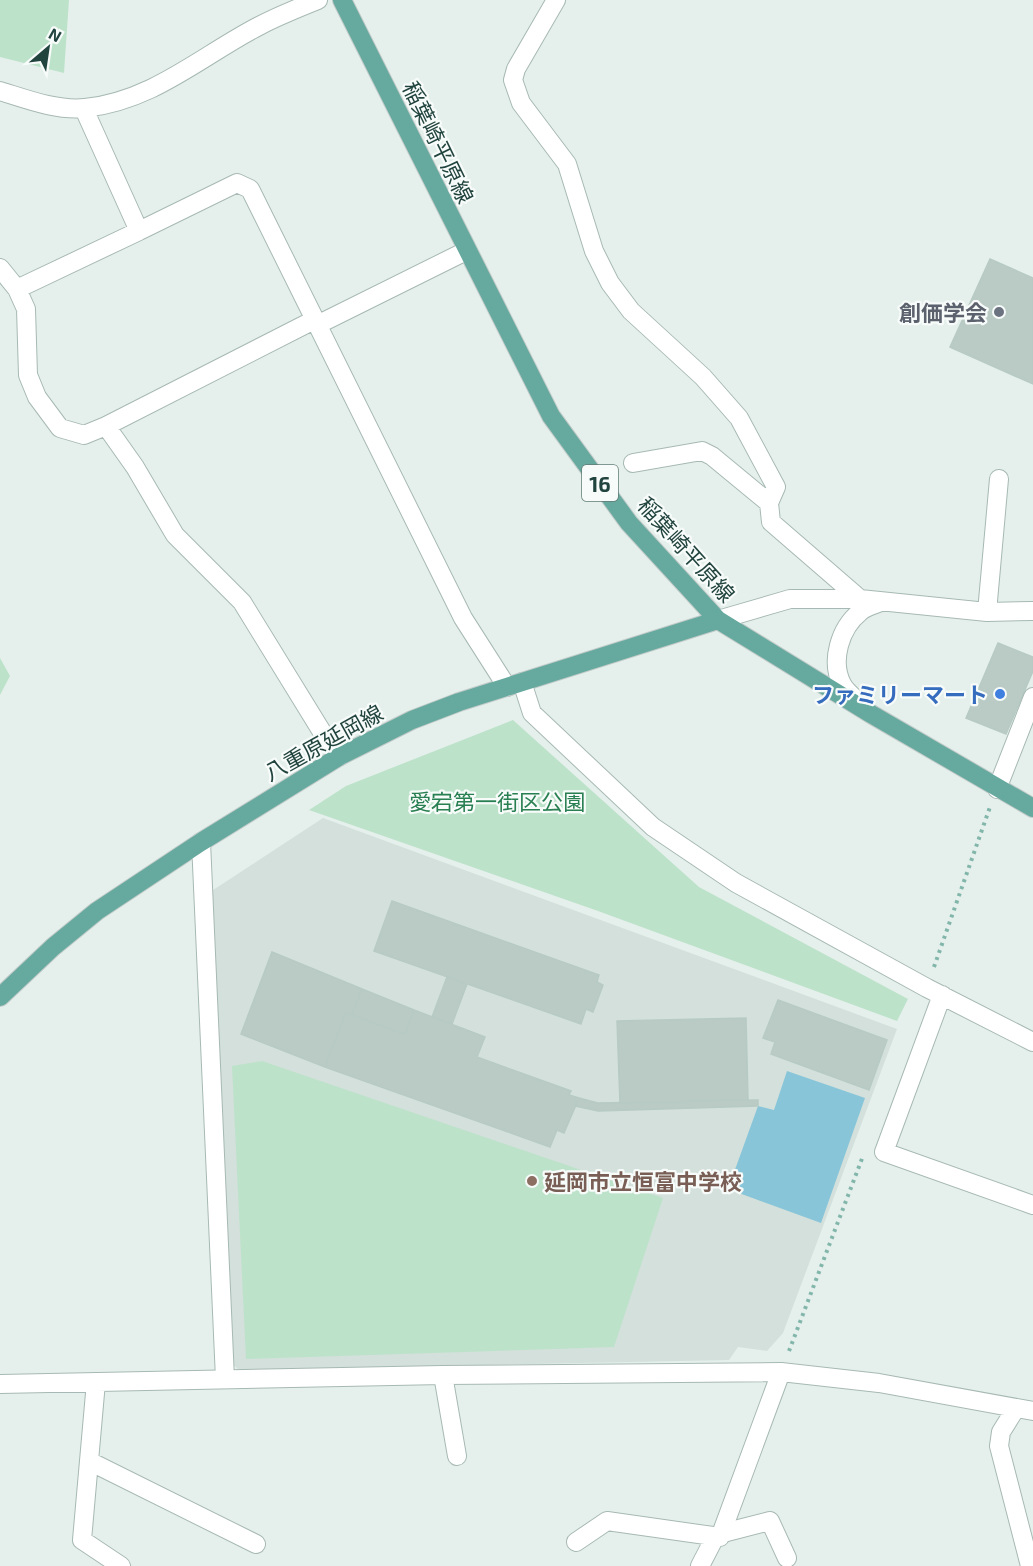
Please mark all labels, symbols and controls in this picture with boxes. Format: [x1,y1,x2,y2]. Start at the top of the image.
north arrow [18,18,78,78]
text: N [46,23,65,46]
street label: 稲葉崎平原線 [398,77,480,207]
place label: 創価学会 [899,299,987,325]
marker: 創価学会 [992,305,1006,319]
road number: 16 [582,465,618,501]
street label: 稲葉崎平原線 [633,491,741,607]
place label: ファミリーマート [812,681,988,707]
marker: ファミリーマート [993,687,1007,701]
street label: 八重原延岡線 [259,699,387,785]
park label: 愛宕第一街区公園 [409,788,585,814]
place label: 延岡市立恒富中学校 [544,1168,742,1194]
marker: 延岡市立恒富中学校 [525,1174,539,1188]

